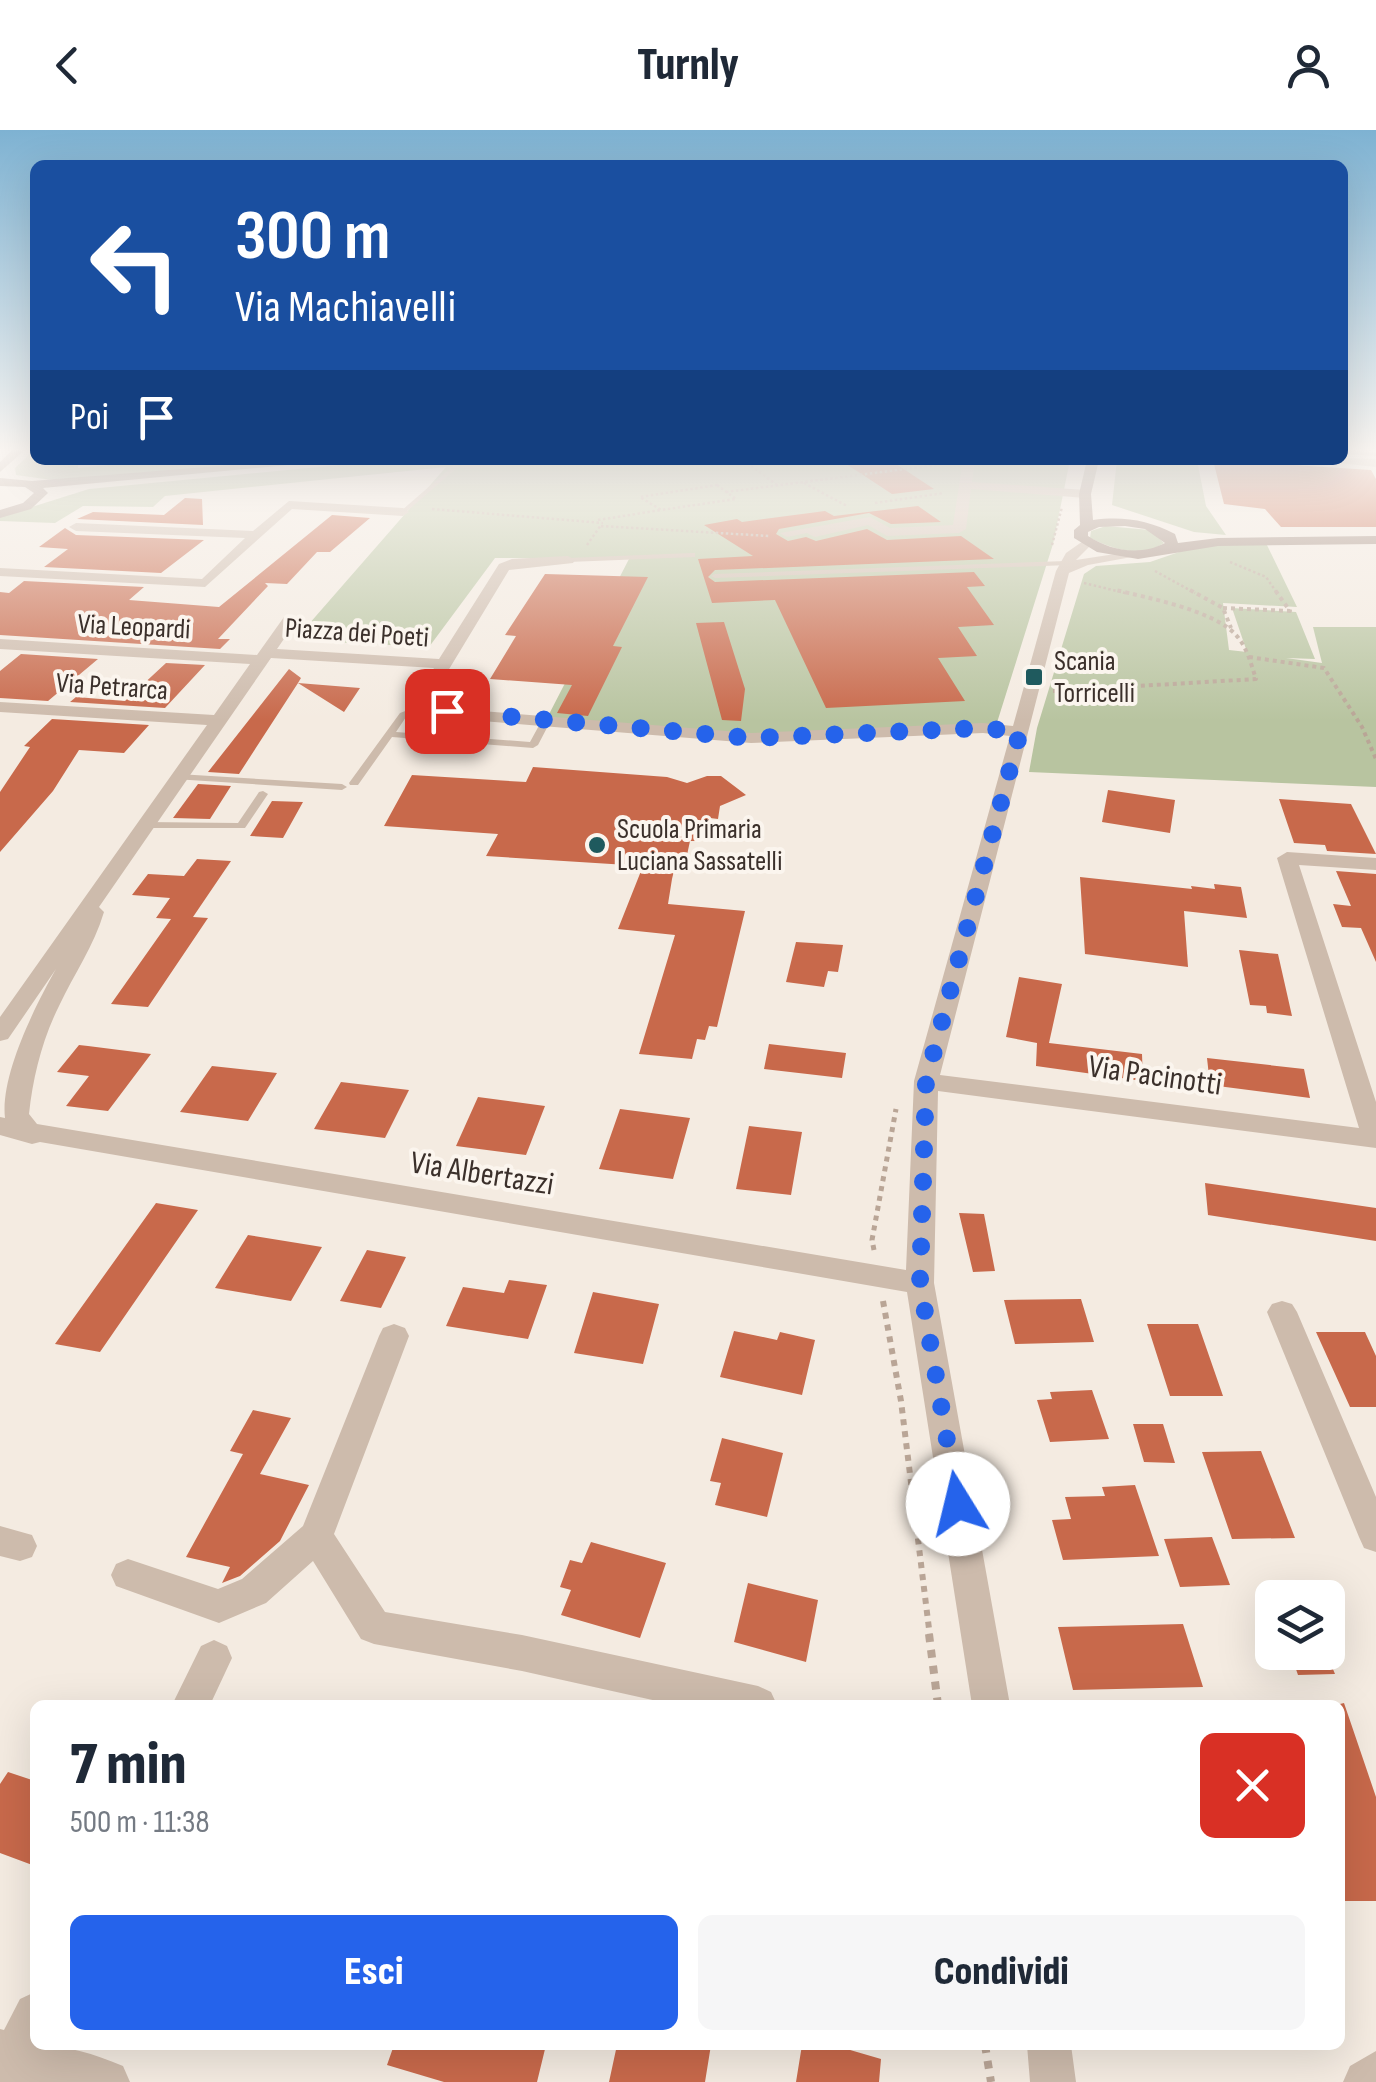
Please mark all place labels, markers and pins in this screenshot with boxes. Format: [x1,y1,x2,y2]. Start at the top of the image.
place label: Scania Torricelli [1054,645,1135,710]
marker: Scania Torricelli [1023,666,1045,688]
pin [405,669,490,754]
place label: Scuola Primaria Luciana Sassatelli [617,813,782,878]
marker: Scuola Primaria Luciana Sassatelli [586,834,608,856]

